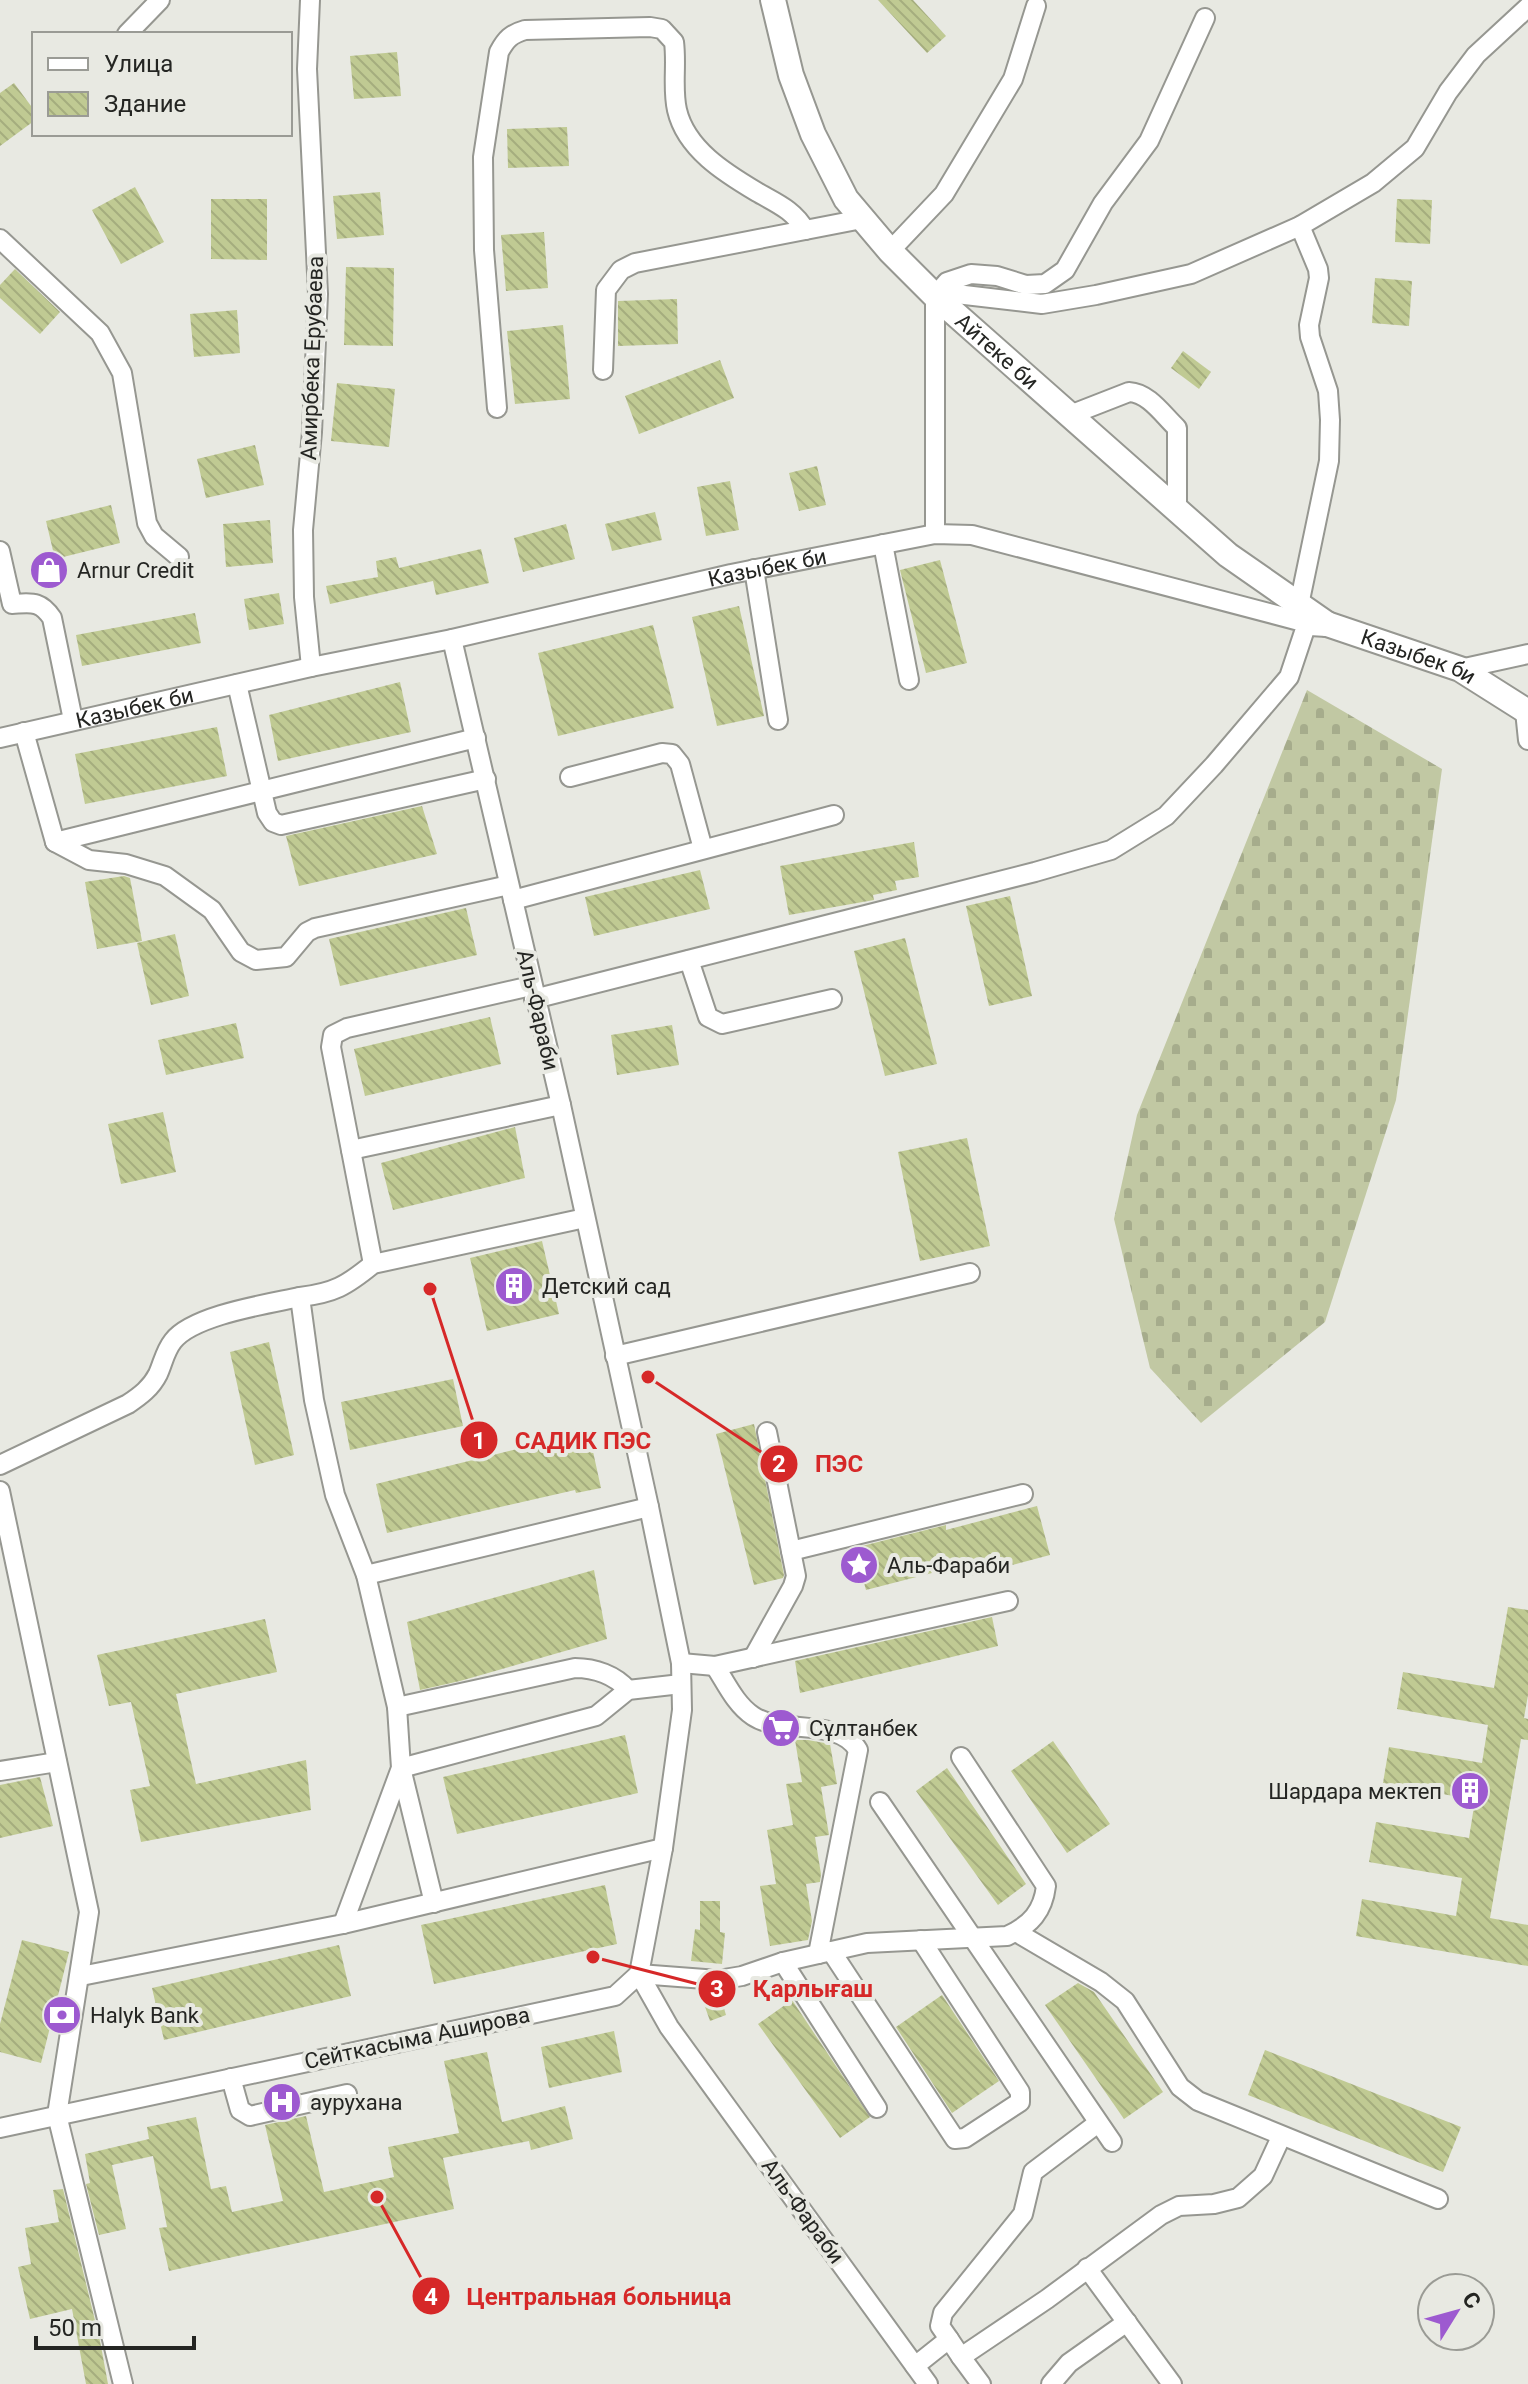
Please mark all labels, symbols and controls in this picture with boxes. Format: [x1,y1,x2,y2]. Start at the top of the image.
legend [32,32,292,136]
text: Улица [104,50,173,78]
text: Здание [104,90,186,118]
street label: Амирбека Ерубаева [296,255,328,461]
street label: Айтеке би [951,308,1044,394]
street label: Казыбек би [705,543,829,591]
shop icon: Arnur Credit [28,549,70,591]
place label: Arnur Credit [77,558,194,583]
street label: Казыбек би [1358,624,1481,688]
street label: Казыбек би [73,682,196,733]
street label: Аль-Фараби [512,947,564,1073]
building icon: Детский сад [493,1265,535,1307]
place label: Детский сад [542,1274,671,1299]
callout: САДИК ПЭС [459,1416,667,1464]
text: 1 [472,1427,486,1455]
text: САДИК ПЭС [515,1427,651,1455]
callout: ПЭС [759,1440,879,1488]
text: 2 [772,1450,786,1478]
text: ПЭС [815,1450,863,1478]
place icon: Аль-Фараби [838,1544,880,1586]
place label: Аль-Фараби [887,1553,1010,1578]
supermarket icon: Сұлтанбек [760,1707,802,1749]
place label: Сұлтанбек [809,1716,918,1741]
building icon: Шардара мектеп [1449,1770,1491,1812]
place label: Шардара мектеп [1268,1779,1442,1804]
callout: Қарлығаш [697,1965,889,2013]
text: 3 [710,1975,724,2003]
text: Қарлығаш [753,1975,873,2003]
bank icon: Halyk Bank [41,1994,83,2036]
street label: Сейткасыма Аширова [302,2002,532,2074]
place label: Halyk Bank [90,2003,200,2028]
hospital icon: аурухана [261,2081,303,2123]
place label: аурухана [310,2090,402,2115]
street label: Аль-Фараби [757,2154,849,2268]
callout: Центральная больница [411,2272,748,2320]
north arrow [1416,2272,1496,2352]
text: 4 [424,2283,438,2311]
text: Центральная больница [467,2283,732,2311]
text: С [1457,2287,1486,2314]
scale bar [36,2300,194,2350]
text: 50 m [48,2314,102,2342]

